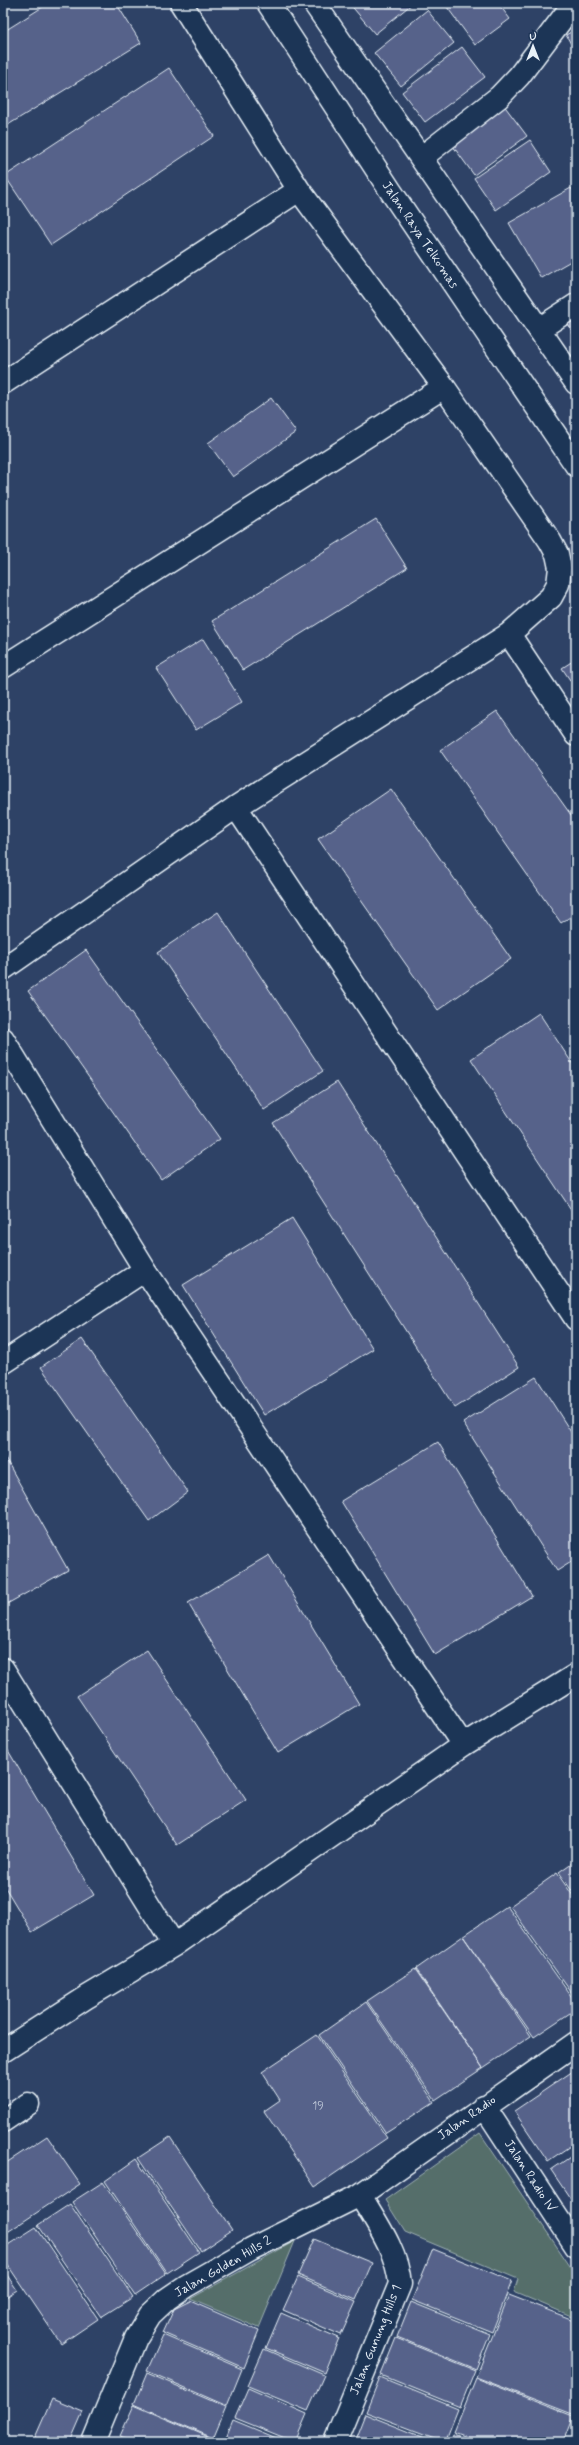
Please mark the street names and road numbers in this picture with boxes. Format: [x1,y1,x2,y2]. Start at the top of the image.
street label: Jalan Raya Telkomas [378,178,462,292]
street label: Jalan Radio [434,2092,500,2144]
street label: Jalan Radio IV [500,2136,560,2216]
street label: Jalan Golden Hills 2 [171,2232,275,2302]
street label: Jalan Gunung Hills 1 [346,2282,406,2398]

